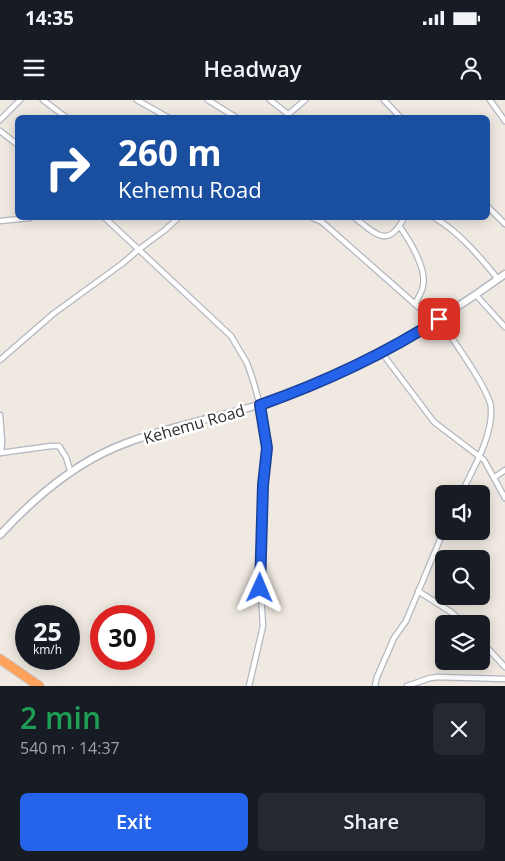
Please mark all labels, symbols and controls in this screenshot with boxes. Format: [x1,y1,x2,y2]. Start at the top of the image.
text: 14:35 [25,5,74,31]
text: Headway [203,53,302,83]
icon: menu [20,54,48,82]
icon: person [457,54,485,82]
text: 260 m [118,129,222,176]
icon: right [35,135,100,200]
text: Kehemu Road [118,174,262,204]
pin [418,298,460,340]
icon: arrive [425,305,453,333]
street label: Kehemu Road [141,399,247,449]
map controls [435,485,490,670]
button: sound [435,485,490,540]
button: search [435,550,490,605]
position arrow [233,561,285,613]
speed limit sign: 30 [90,605,155,670]
text: 25 [33,614,62,648]
button: layers [435,615,490,670]
text: km/h [33,641,62,658]
text: 2 min [20,697,101,738]
button: close [433,703,485,755]
text: 540 m · 14:37 [20,737,120,759]
button: Exit [20,793,248,851]
button: Share [258,793,485,851]

